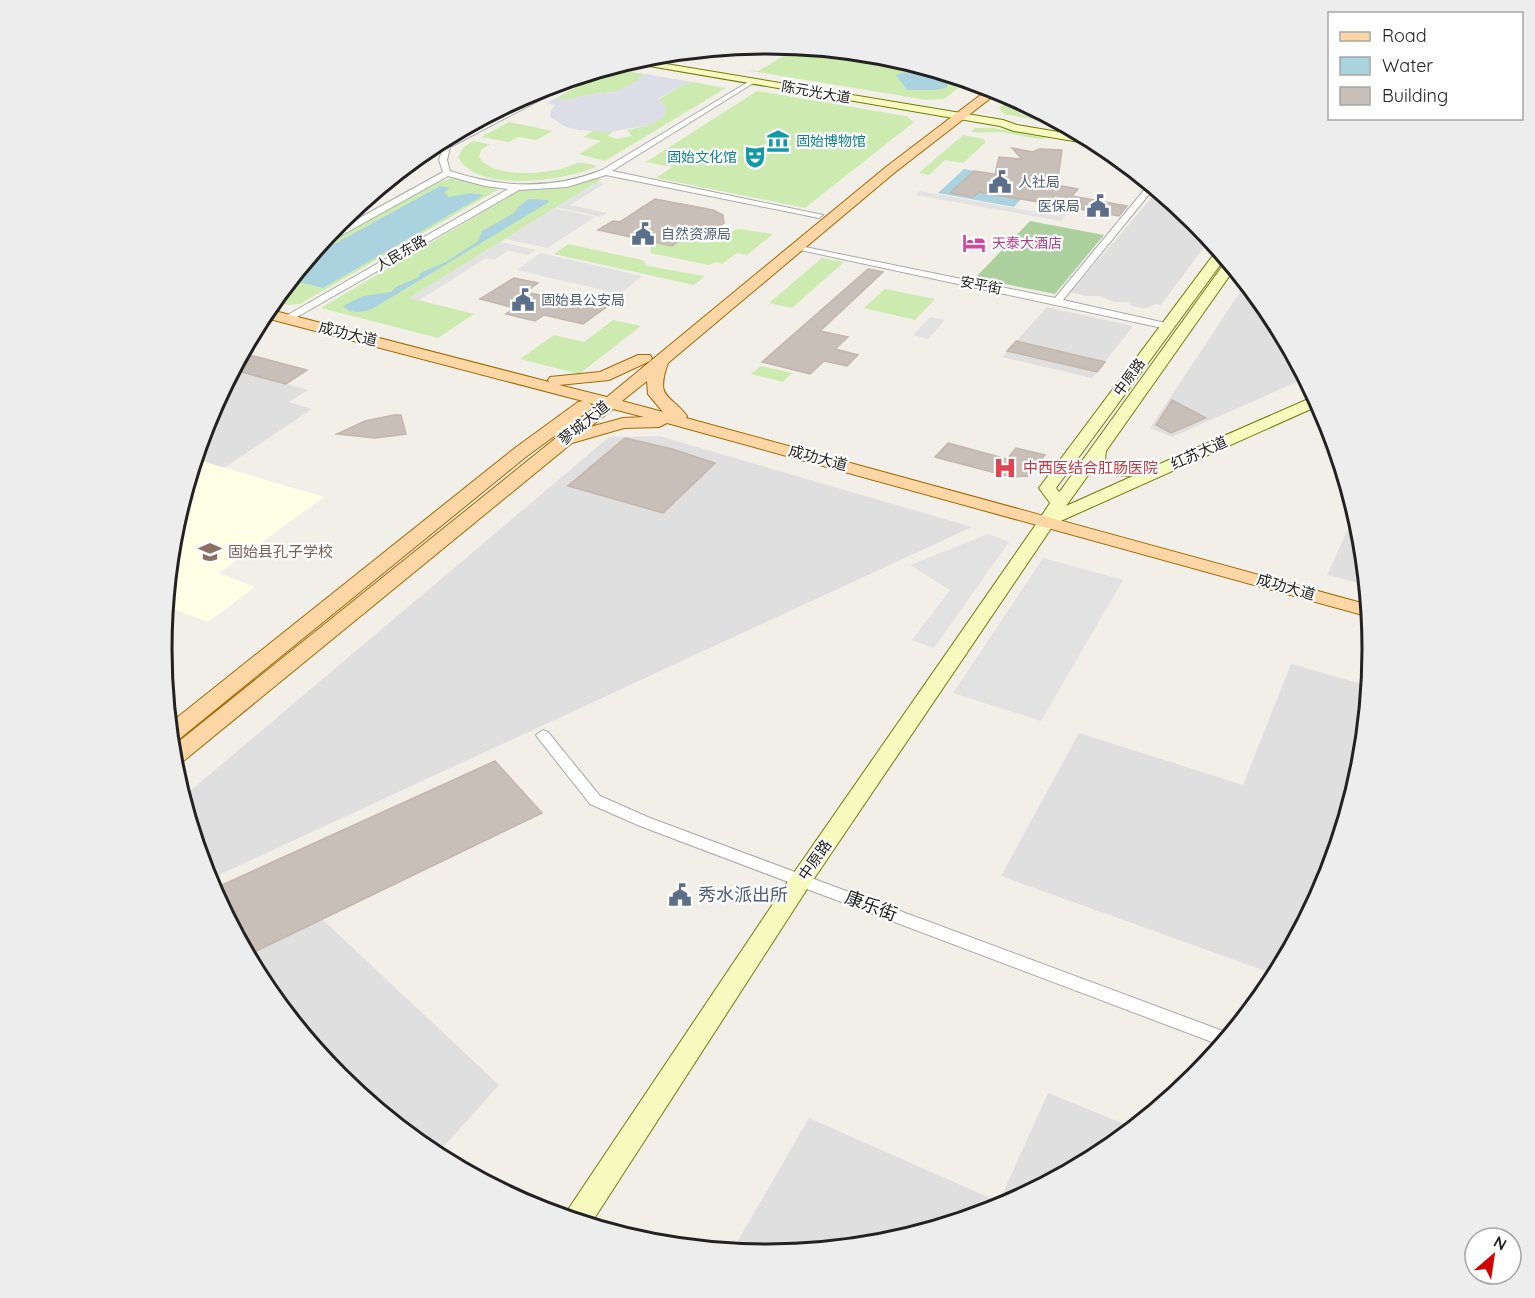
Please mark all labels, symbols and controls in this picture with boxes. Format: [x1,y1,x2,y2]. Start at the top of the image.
legend [1328,12,1523,120]
text: Road [1382,24,1427,47]
text: Water [1382,54,1433,77]
street label: 陈元光大道 [780,77,852,107]
text: Building [1382,84,1448,107]
museum icon: 固始博物馆 [765,128,791,154]
place label: 固始博物馆 [796,132,866,150]
theatre icon: 固始文化馆 [742,144,768,170]
place label: 固始文化馆 [667,148,737,166]
public building icon: 人社局 [987,169,1013,195]
place label: 人社局 [1018,173,1060,191]
public building icon: 医保局 [1085,193,1111,219]
place label: 医保局 [1038,197,1080,215]
public building icon: 自然资源局 [630,221,656,247]
place label: 自然资源局 [661,225,731,243]
hotel icon: 天泰大酒店 [961,230,987,256]
street label: 人民东路 [372,231,430,275]
place label: 天泰大酒店 [992,234,1062,252]
street label: 安平街 [959,272,1003,298]
public building icon: 固始县公安局 [510,287,536,313]
place label: 固始县公安局 [541,291,625,309]
street label: 成功大道 [317,317,380,350]
street label: 中原路 [1109,355,1149,399]
street label: 蓼城大道 [554,396,613,449]
street label: 红苏大道 [1168,432,1230,473]
street label: 成功大道 [787,441,850,474]
hospital icon: 中西医结合肛肠医院 [992,455,1018,481]
place label: 中西医结合肛肠医院 [1023,458,1158,477]
school or university icon: 固始县孔子学校 [197,539,223,565]
place label: 固始县孔子学校 [228,542,333,561]
street label: 成功大道 [1255,569,1318,604]
street label: 中原路 [794,836,835,884]
public building icon: 秀水派出所 [667,882,693,908]
place label: 秀水派出所 [698,883,788,906]
street label: 康乐街 [842,885,901,926]
north arrow [1463,1226,1523,1286]
text: N [1490,1231,1510,1254]

